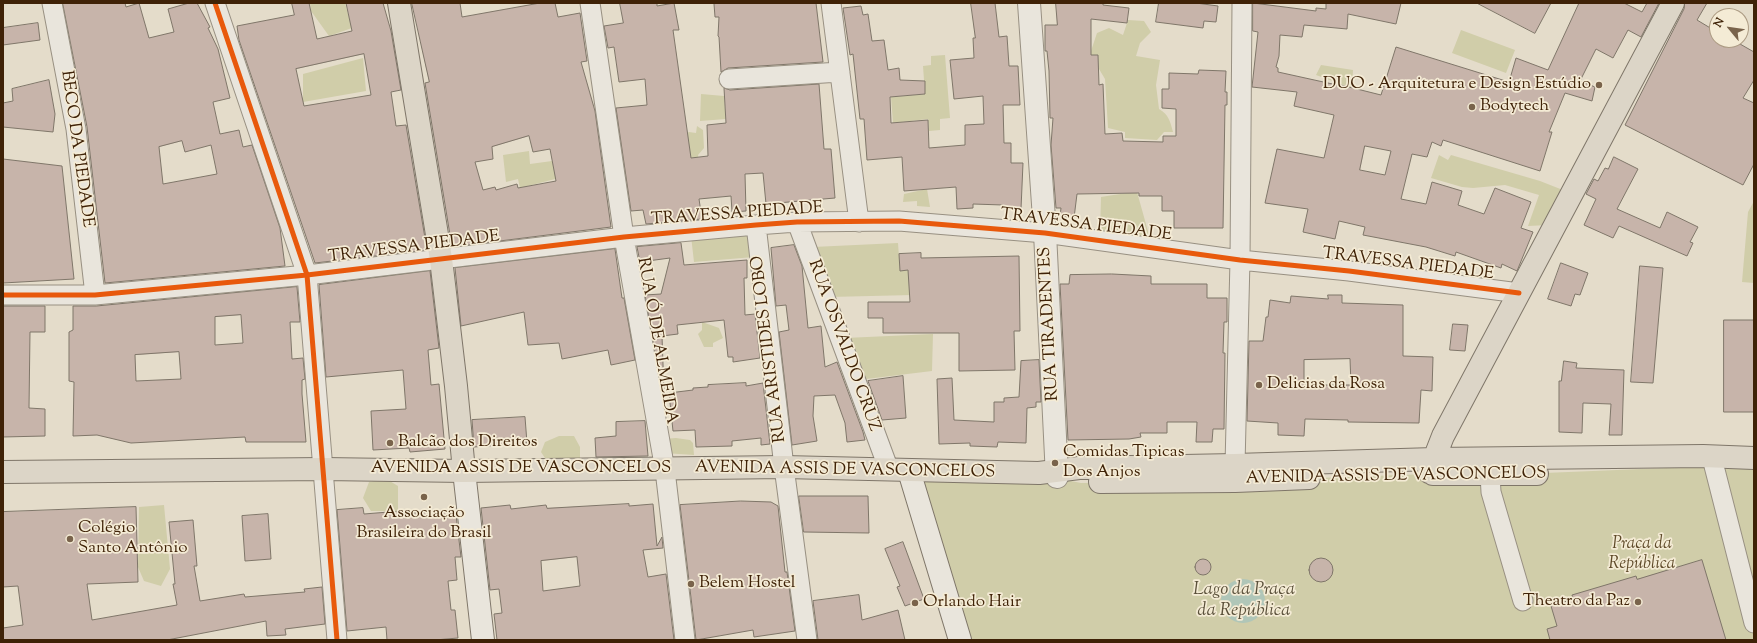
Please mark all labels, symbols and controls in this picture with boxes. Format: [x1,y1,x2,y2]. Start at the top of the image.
north arrow [1709,8,1749,48]
text: N [1710,15,1729,30]
street label: BECO DA PIEDADE [55,69,97,229]
place label: DUO - Arquitetura e Design Estúdio [1323,75,1591,95]
marker: DUO - Arquitetura e Design Estúdio [1594,80,1604,90]
place label: Bodytech [1480,97,1549,117]
marker: Bodytech [1467,102,1477,112]
street label: TRAVESSA PIEDADE [650,199,824,231]
street label: TRAVESSA PIEDADE [999,205,1173,247]
street label: TRAVESSA PIEDADE [327,227,501,269]
street label: TRAVESSA PIEDADE [1321,244,1495,286]
street label: RUA TIRADENTES [1036,246,1064,402]
street label: RUA ARISTIDES LOBO [748,254,792,444]
street label: RUA Ó DE ALMEIDA [631,256,681,426]
street label: RUA OSVALDO CRUZ [802,257,884,435]
place label: Delicias da Rosa [1267,375,1385,395]
marker: Delicias da Rosa [1254,380,1264,390]
place label: Balcão dos Direitos [398,433,537,453]
marker: Balcão dos Direitos [385,438,395,448]
place label: Comidas Tipicas Dos Anjos [1063,443,1184,483]
street label: AVENIDA ASSIS DE VASCONCELOS [695,458,995,484]
marker: Comidas Tipicas Dos Anjos [1050,458,1060,468]
street label: AVENIDA ASSIS DE VASCONCELOS [371,459,671,479]
street label: AVENIDA ASSIS DE VASCONCELOS [1246,464,1546,490]
marker: Associação Brasileira do Brasil [419,492,429,502]
place label: Associação Brasileira do Brasil [356,504,492,544]
place label: Colégio Santo Antônio [78,519,187,559]
marker: Colégio Santo Antônio [65,534,75,544]
park label: Praça da República [1609,535,1675,575]
place label: Belem Hostel [699,574,796,594]
marker: Belem Hostel [686,579,696,589]
water label: Lago da Praça da República [1193,580,1295,622]
place label: Theatro da Paz [1523,592,1630,612]
place label: Orlando Hair [923,593,1021,613]
marker: Theatro da Paz [1633,597,1643,607]
marker: Orlando Hair [910,598,920,608]

